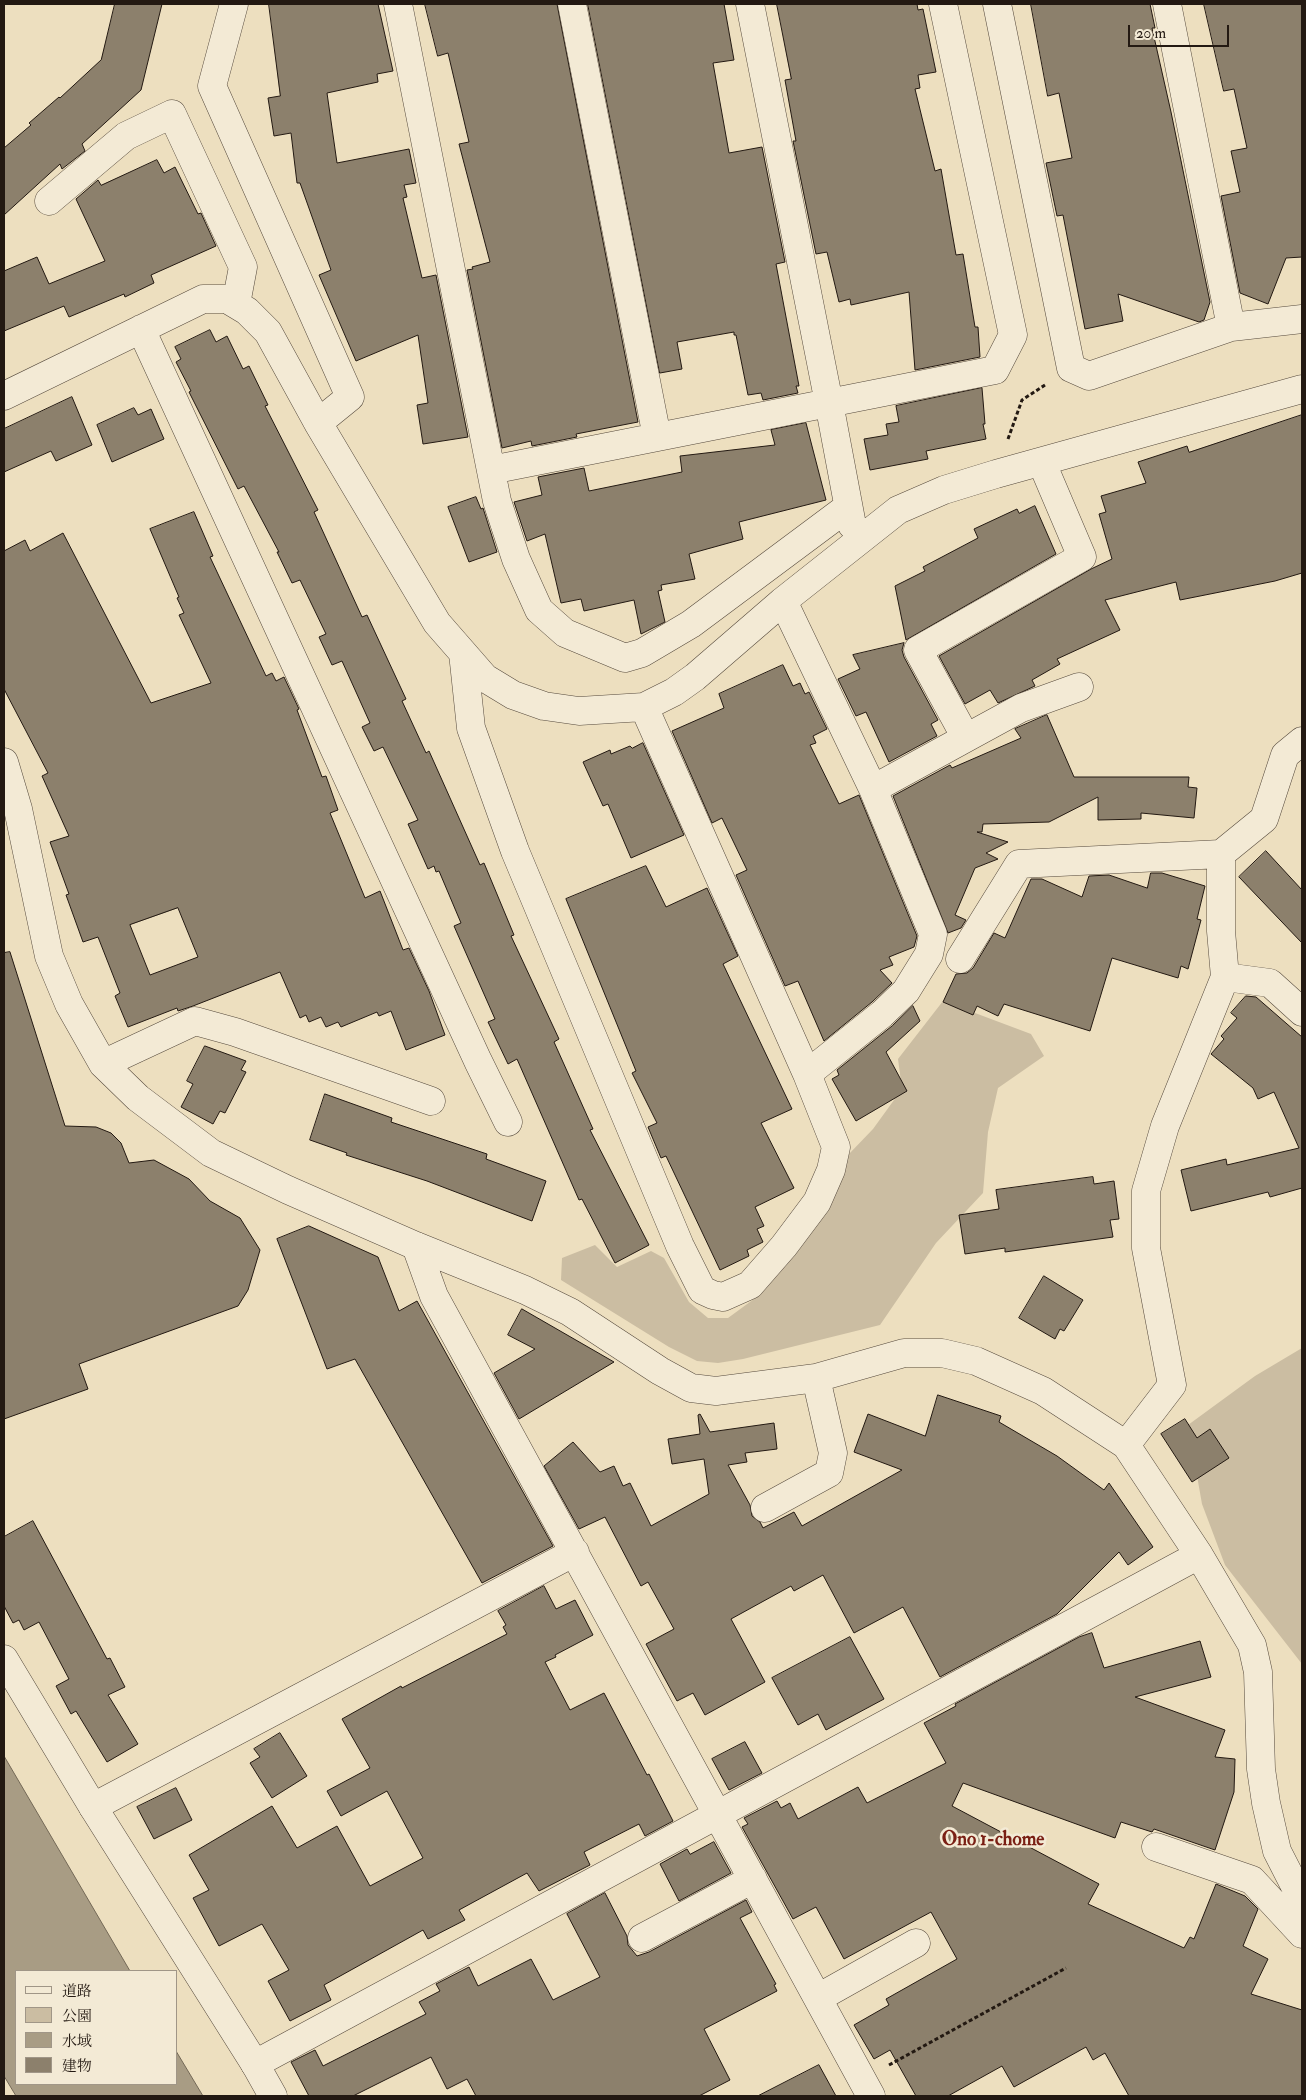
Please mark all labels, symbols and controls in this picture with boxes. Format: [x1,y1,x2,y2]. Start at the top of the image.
scale bar [1131,15,1232,47]
text: 20 m [1136,24,1166,43]
district label: Ono 1-chome [942,1830,1044,1852]
legend [15,1970,178,2085]
text: 道路 [62,1982,92,2001]
text: 公園 [62,2007,92,2026]
text: 水域 [62,2032,92,2051]
text: 建物 [62,2057,92,2076]

